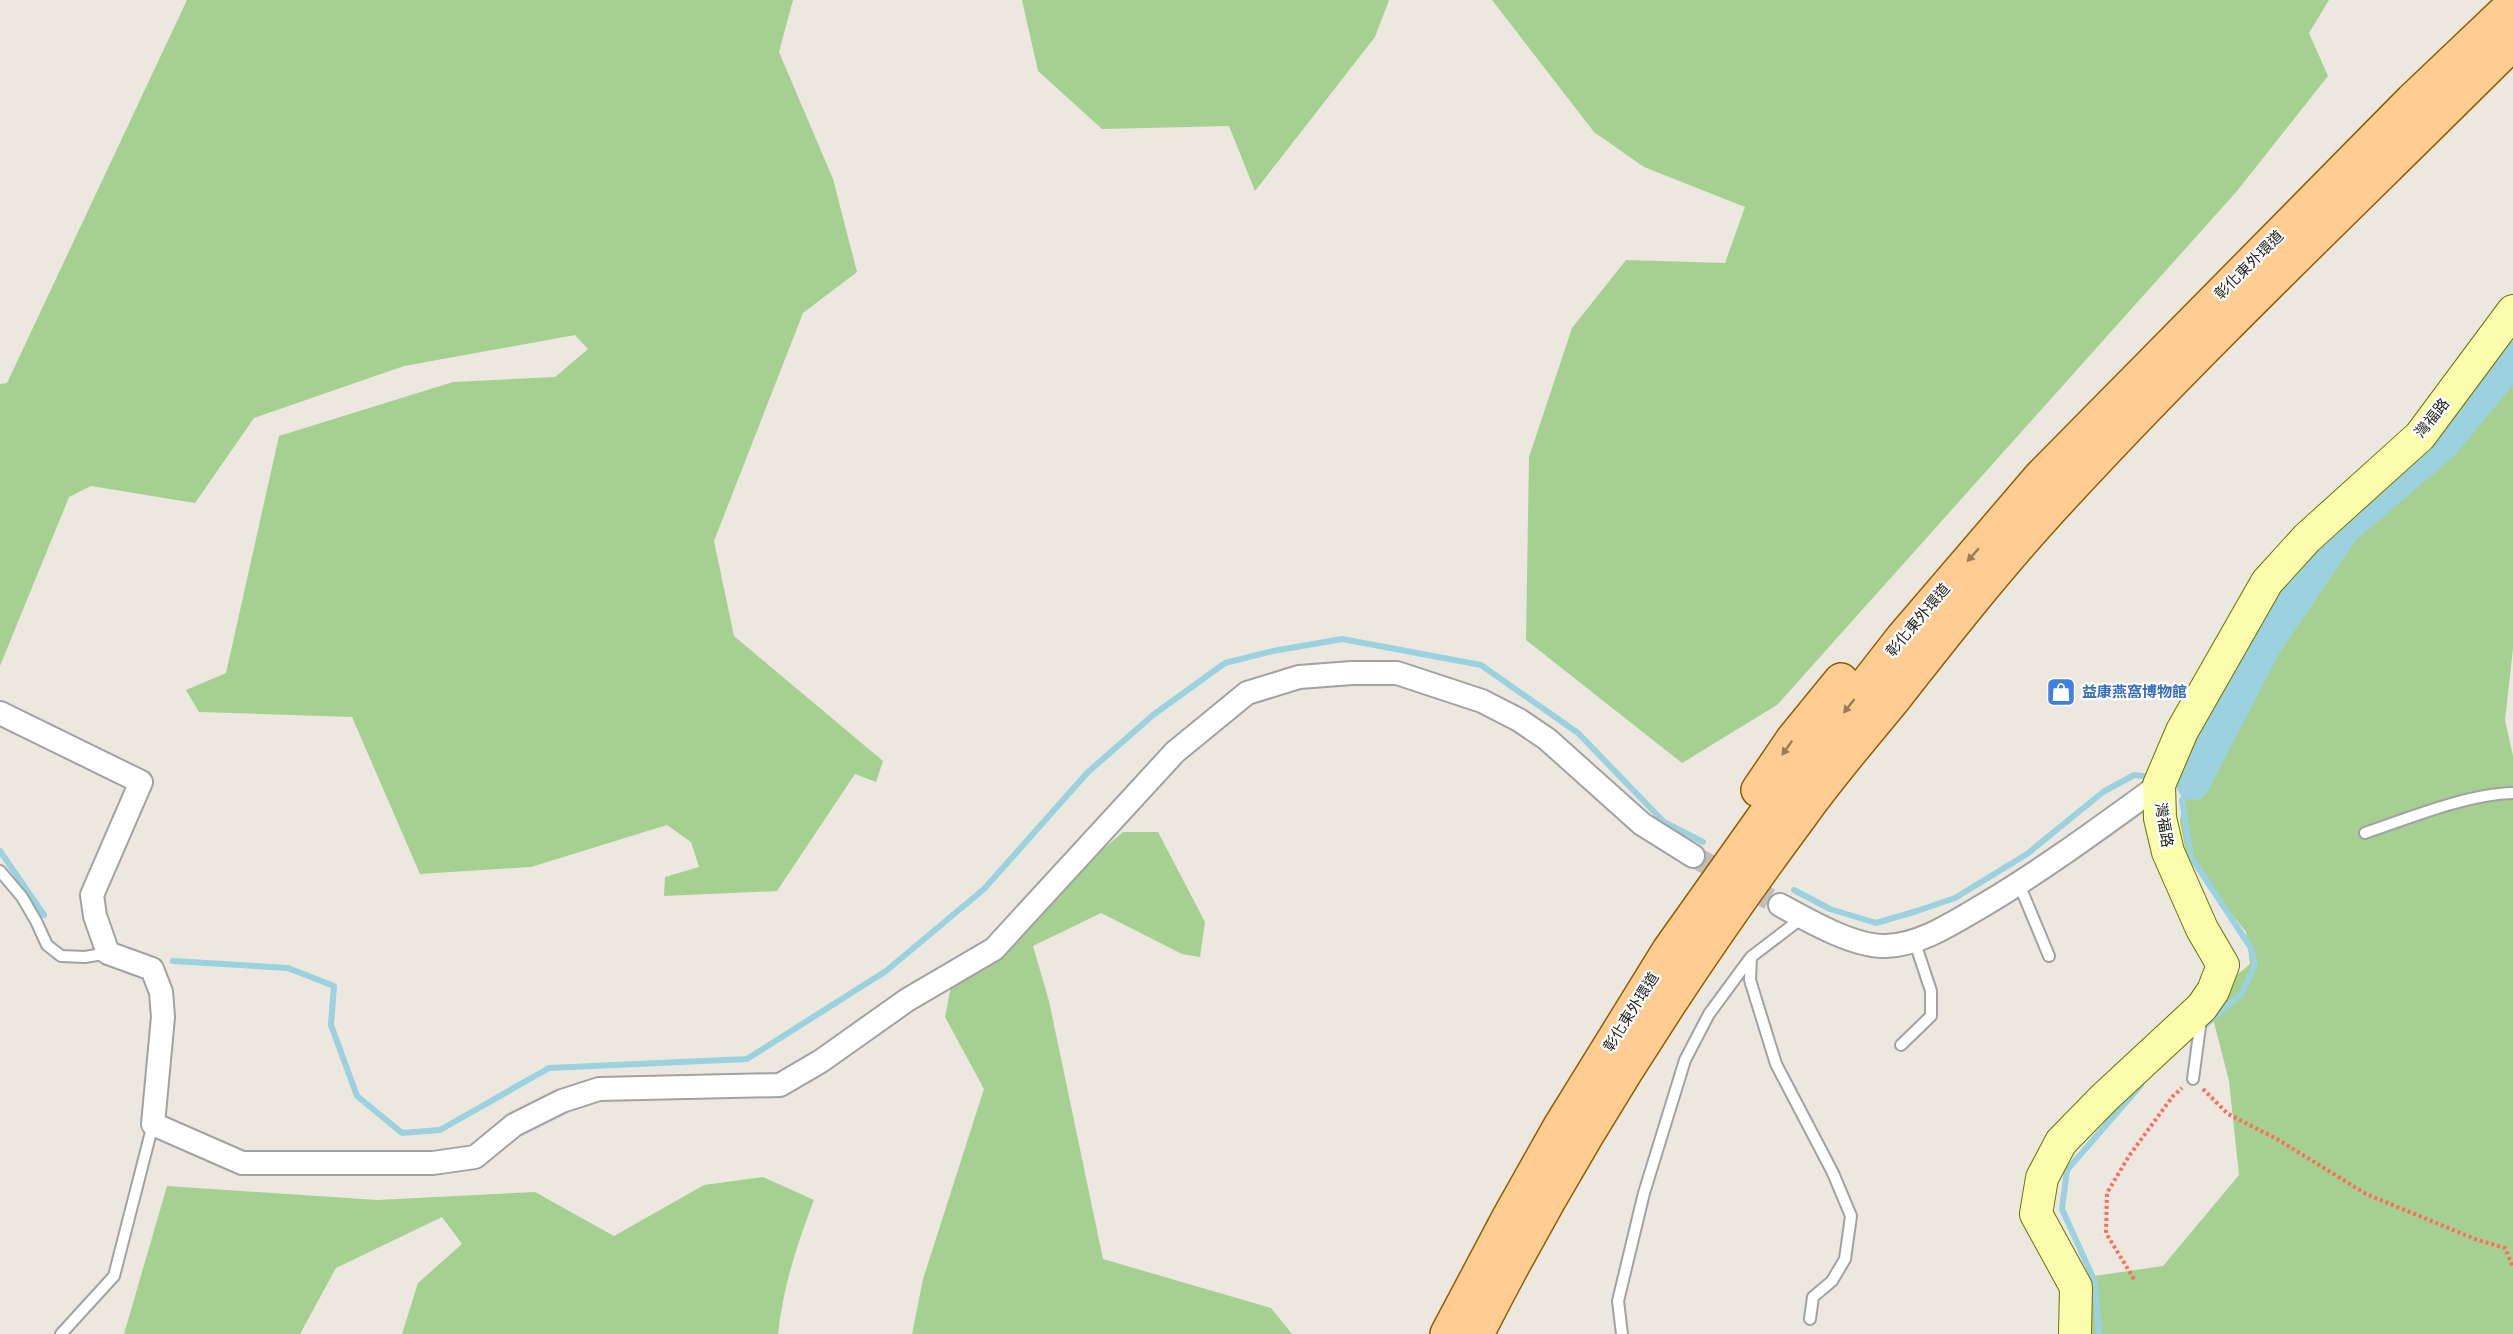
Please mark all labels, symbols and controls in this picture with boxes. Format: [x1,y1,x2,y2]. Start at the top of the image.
street label: 彰化東外環道 [2210,226,2286,302]
street label: 灣福路 [2410,394,2452,441]
one-way arrow [1966,548,1980,563]
street label: 彰化東外環道 [1881,579,1953,660]
shop icon: 益康燕窩博物館 [2045,676,2077,708]
place label: 益康燕窩博物館 [2082,682,2187,700]
one-way arrow [1843,698,1855,714]
one-way arrow [1781,739,1793,755]
street label: 灣福路 [2153,801,2177,848]
street label: 彰化東外環道 [1599,969,1662,1054]

